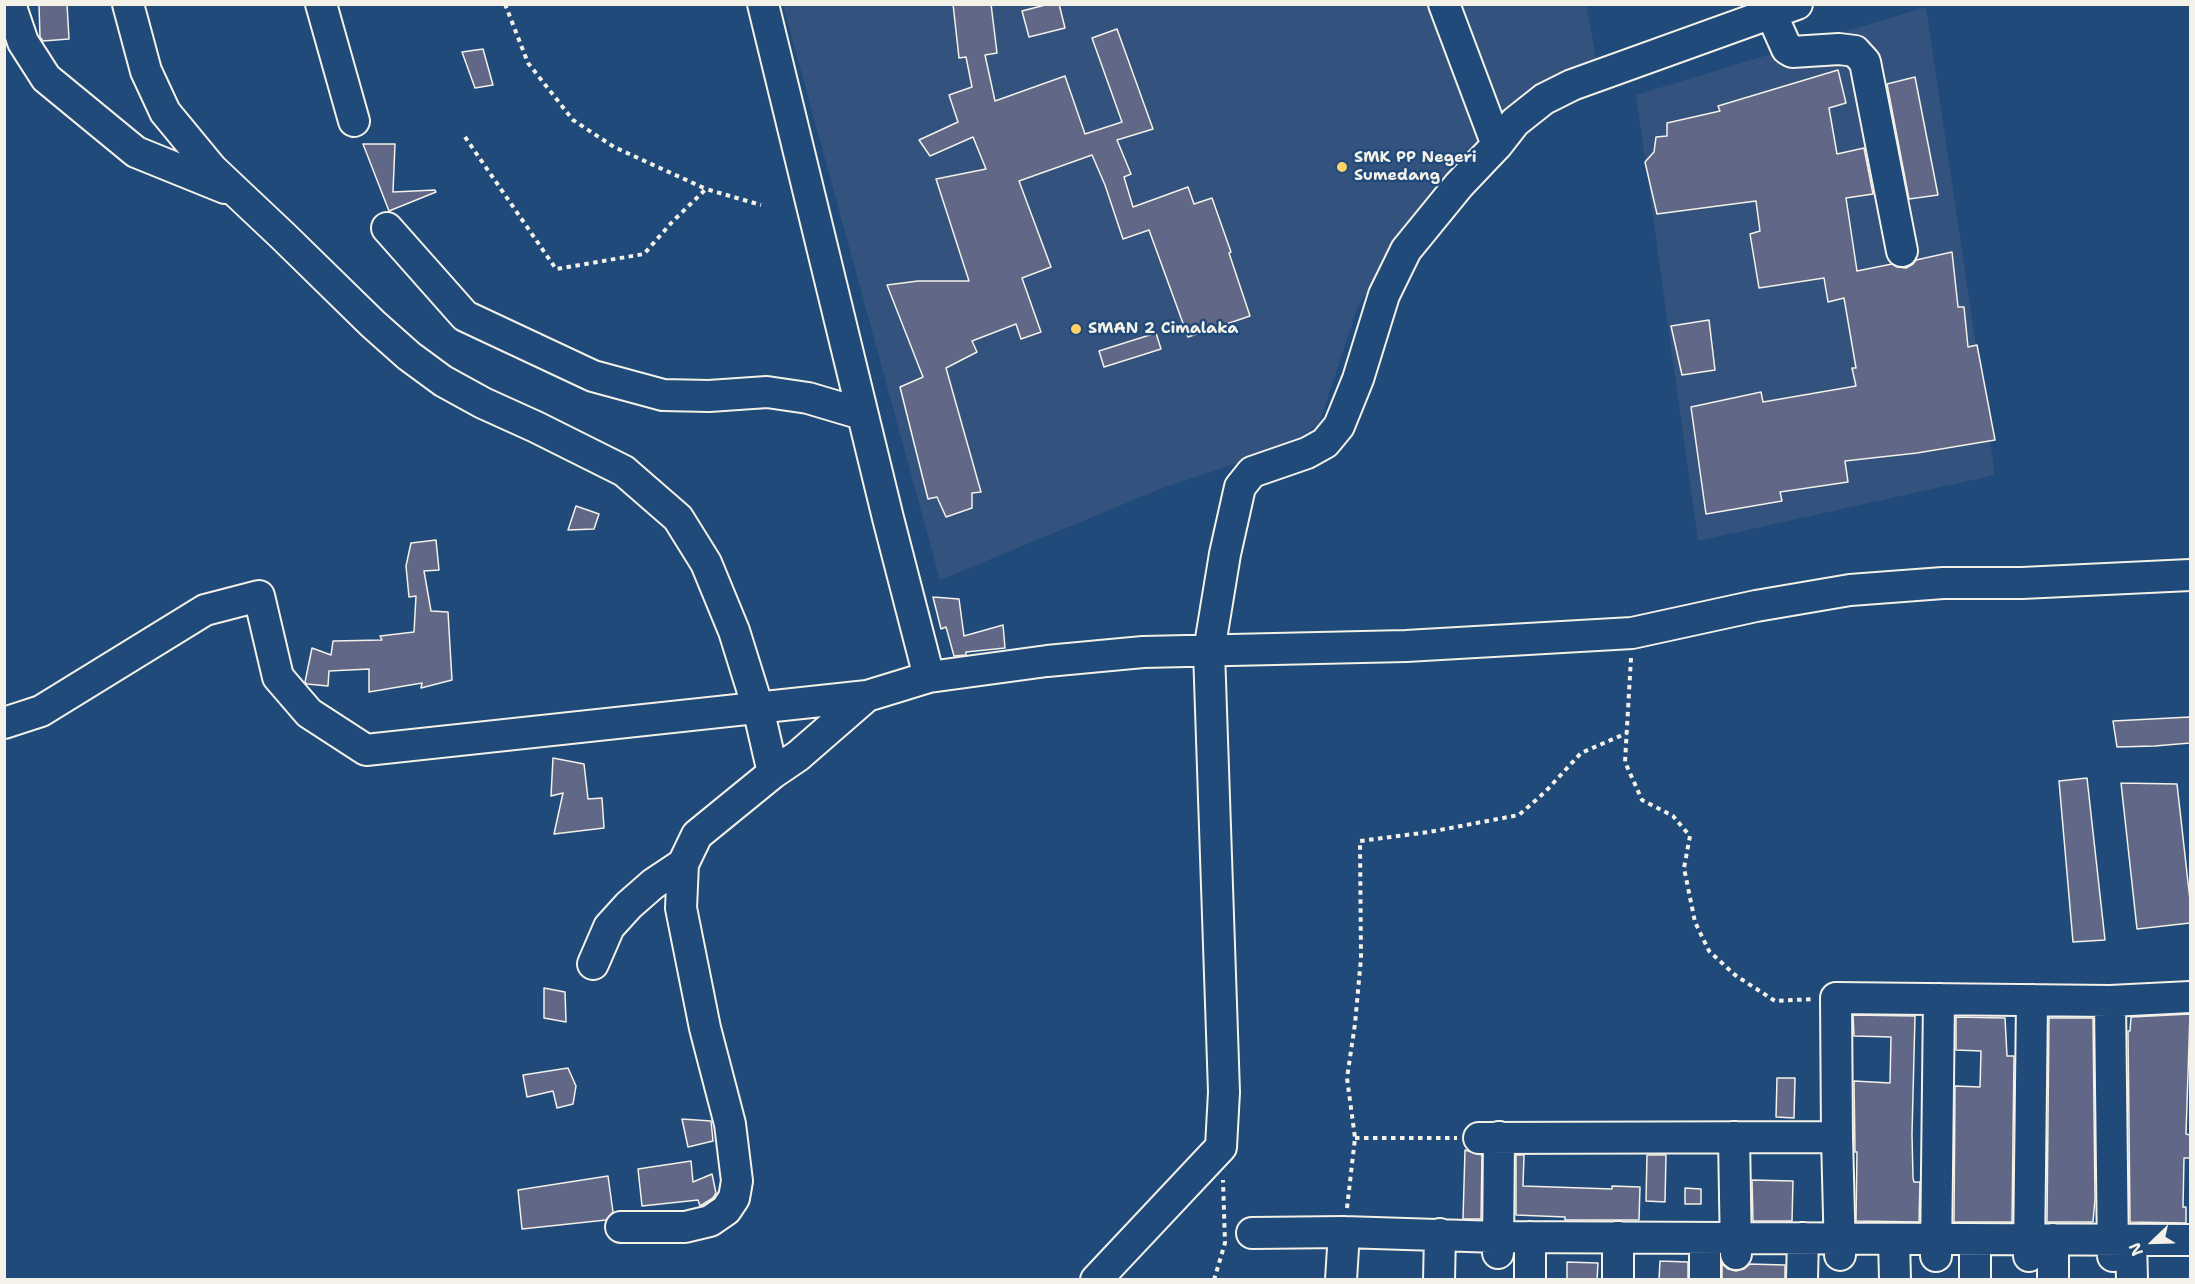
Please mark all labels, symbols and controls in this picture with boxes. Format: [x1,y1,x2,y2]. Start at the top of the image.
place label: SMK PP Negeri Sumedang [1354,148,1477,186]
marker: SMK PP Negeri Sumedang [1335,160,1349,174]
place label: SMAN 2 Cimalaka [1088,319,1238,339]
marker: SMAN 2 Cimalaka [1069,322,1083,336]
north arrow [2123,1212,2183,1272]
text: N [2124,1239,2148,1259]

